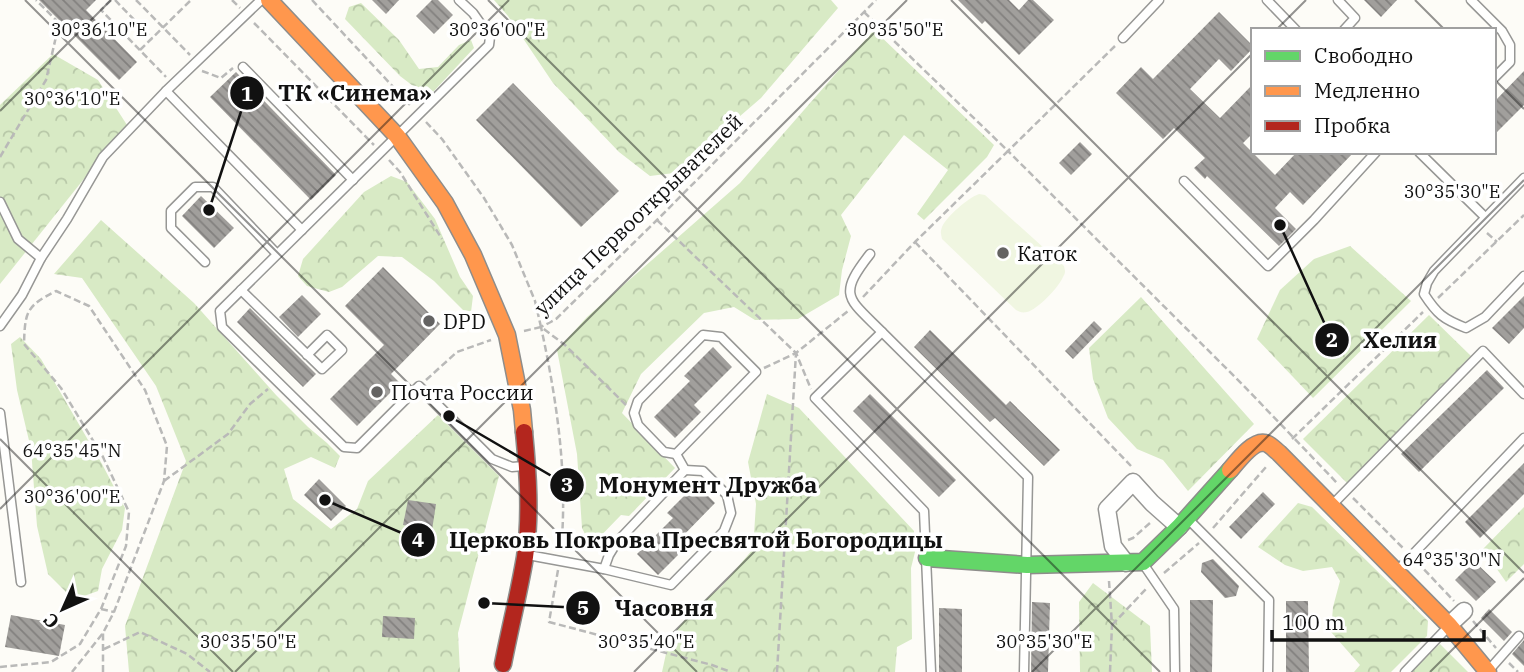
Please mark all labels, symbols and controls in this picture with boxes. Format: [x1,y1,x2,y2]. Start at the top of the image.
text: 30°36'10"E [51,18,147,41]
text: 30°36'00"E [449,18,545,41]
text: 30°35'50"E [847,18,943,41]
legend [1251,28,1496,154]
text: Свободно [1314,41,1413,69]
callout: ТК «Синема» [229,71,446,115]
text: Медленно [1314,76,1420,104]
text: ТК «Синема» [278,77,432,107]
text: 1 [241,79,253,107]
text: 30°36'10"E [24,87,120,110]
street label: улица Первооткрывателей [528,107,748,321]
text: Пробка [1314,111,1391,139]
text: 30°35'30"E [1404,180,1500,203]
place label: Каток [1017,239,1077,267]
marker: Каток [995,245,1011,261]
place label: DPD [443,307,486,335]
marker: DPD [421,313,437,329]
callout: Хелия [1314,318,1451,362]
text: Хелия [1363,324,1437,354]
text: 2 [1326,325,1338,353]
place label: Почта России [391,378,534,406]
marker: Почта России [369,384,385,400]
text: 64°35'45"N [23,439,122,462]
callout: Монумент Дружба [549,463,831,507]
text: Монумент Дружба [599,469,817,499]
text: 3 [561,470,573,498]
text: 30°36'00"E [24,485,120,508]
callout: Церковь Покрова Пресвятой Богородицы [400,518,957,562]
text: Церковь Покрова Пресвятой Богородицы [449,524,943,554]
text: 4 [412,525,424,553]
text: 64°35'30"N [1403,548,1502,571]
north arrow [28,574,98,644]
callout: Часовня [565,586,728,630]
text: Часовня [614,592,714,622]
text: 5 [577,593,589,621]
scale bar [1272,598,1484,642]
text: С [38,608,64,634]
text: 100 m [1282,608,1345,636]
text: 30°35'50"E [200,630,296,653]
text: 30°35'40"E [598,630,694,653]
text: 30°35'30"E [996,630,1092,653]

